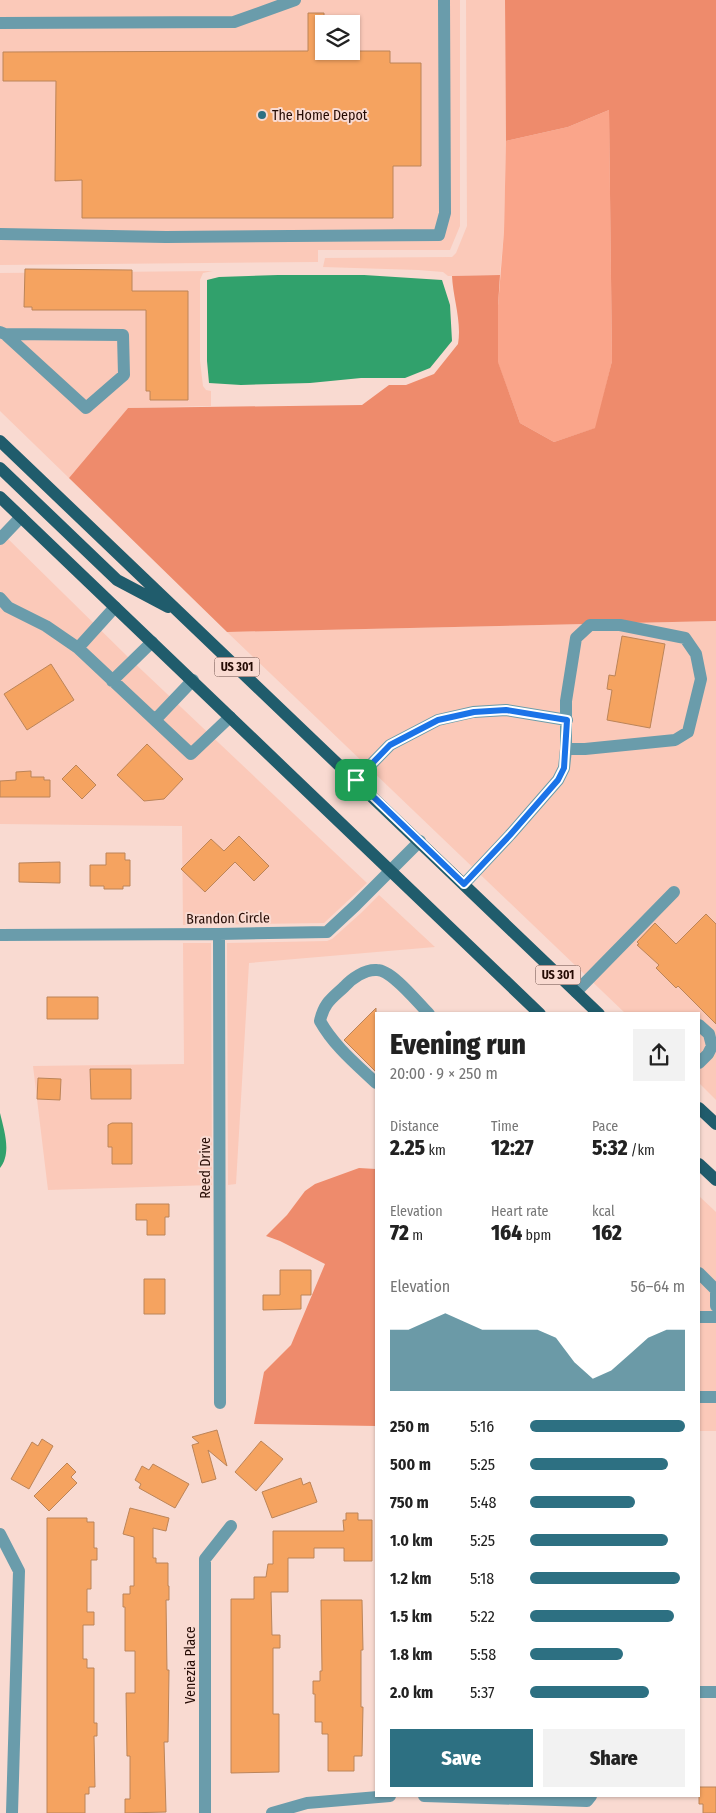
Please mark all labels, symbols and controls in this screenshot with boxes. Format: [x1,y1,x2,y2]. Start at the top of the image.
map controls [315,15,360,60]
button: layers [315,15,360,60]
place label: The Home Depot [272,107,368,124]
marker: The Home Depot [256,109,268,121]
road number: US 301 [214,658,260,676]
pin [335,759,377,801]
icon: arrive [342,766,370,794]
street label: Brandon Circle [186,909,270,928]
road number: US 301 [536,966,580,984]
text: Evening run [390,1028,526,1061]
button: share [633,1029,685,1081]
text: 20:00 · 9 × 250 m [390,1064,498,1083]
text: Distance [390,1118,439,1135]
text: Time [491,1118,519,1135]
text: Pace [592,1118,618,1135]
text: 2.25 [390,1135,425,1161]
text: 12:27 [491,1135,534,1161]
text: 5:32 [592,1135,628,1161]
street label: Reed Drive [197,1137,214,1199]
text: km [425,1142,446,1159]
text: /km [628,1142,655,1159]
text: Elevation [390,1203,443,1220]
text: Heart rate [491,1203,548,1220]
text: kcal [592,1203,615,1220]
text: 72 [390,1220,409,1246]
text: 164 [491,1220,522,1246]
text: 162 [592,1220,622,1246]
text: m [409,1227,423,1244]
text: bpm [522,1227,551,1244]
text: Elevation [390,1277,450,1296]
text: 56–64 m [630,1277,685,1296]
text: 250 m [390,1417,430,1436]
text: 5:16 [470,1417,494,1436]
text: 500 m [390,1455,431,1474]
text: 5:25 [470,1455,495,1474]
text: 750 m [390,1493,429,1512]
text: 5:48 [470,1493,496,1512]
text: 1.0 km [390,1531,433,1550]
text: 5:25 [470,1531,495,1550]
text: 1.2 km [390,1569,432,1588]
text: 5:18 [470,1569,494,1588]
text: 1.5 km [390,1607,432,1626]
text: 5:22 [470,1607,495,1626]
street label: Venezia Place [182,1626,199,1704]
text: 1.8 km [390,1645,433,1664]
text: 5:58 [470,1645,496,1664]
text: 2.0 km [390,1683,433,1702]
text: 5:37 [470,1683,495,1702]
button: Save [390,1729,533,1787]
button: Share [543,1729,685,1787]

